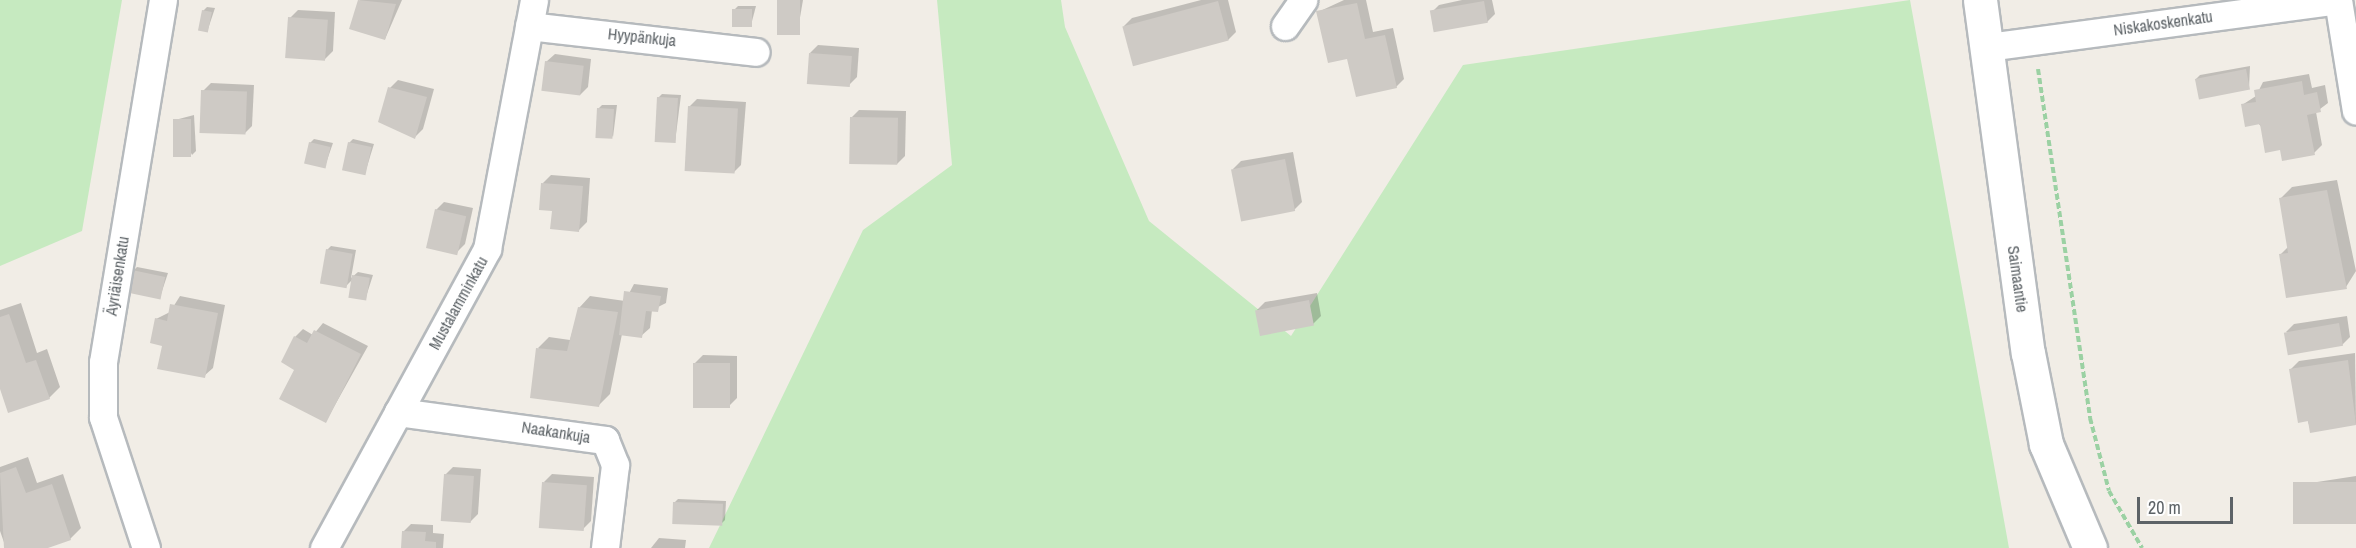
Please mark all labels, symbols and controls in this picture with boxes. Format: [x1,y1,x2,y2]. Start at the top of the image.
street label: Niskakoskenkatu [2112,7,2214,39]
street label: Hyypänkuja [607,24,677,50]
street label: Äyriäisenkatu [101,235,133,317]
street label: Saimaantie [2004,244,2032,314]
street label: Mustalamminkatu [425,253,491,353]
street label: Naakankuja [520,417,592,447]
scale bar [2140,485,2236,523]
text: 20 m [2148,495,2181,520]

